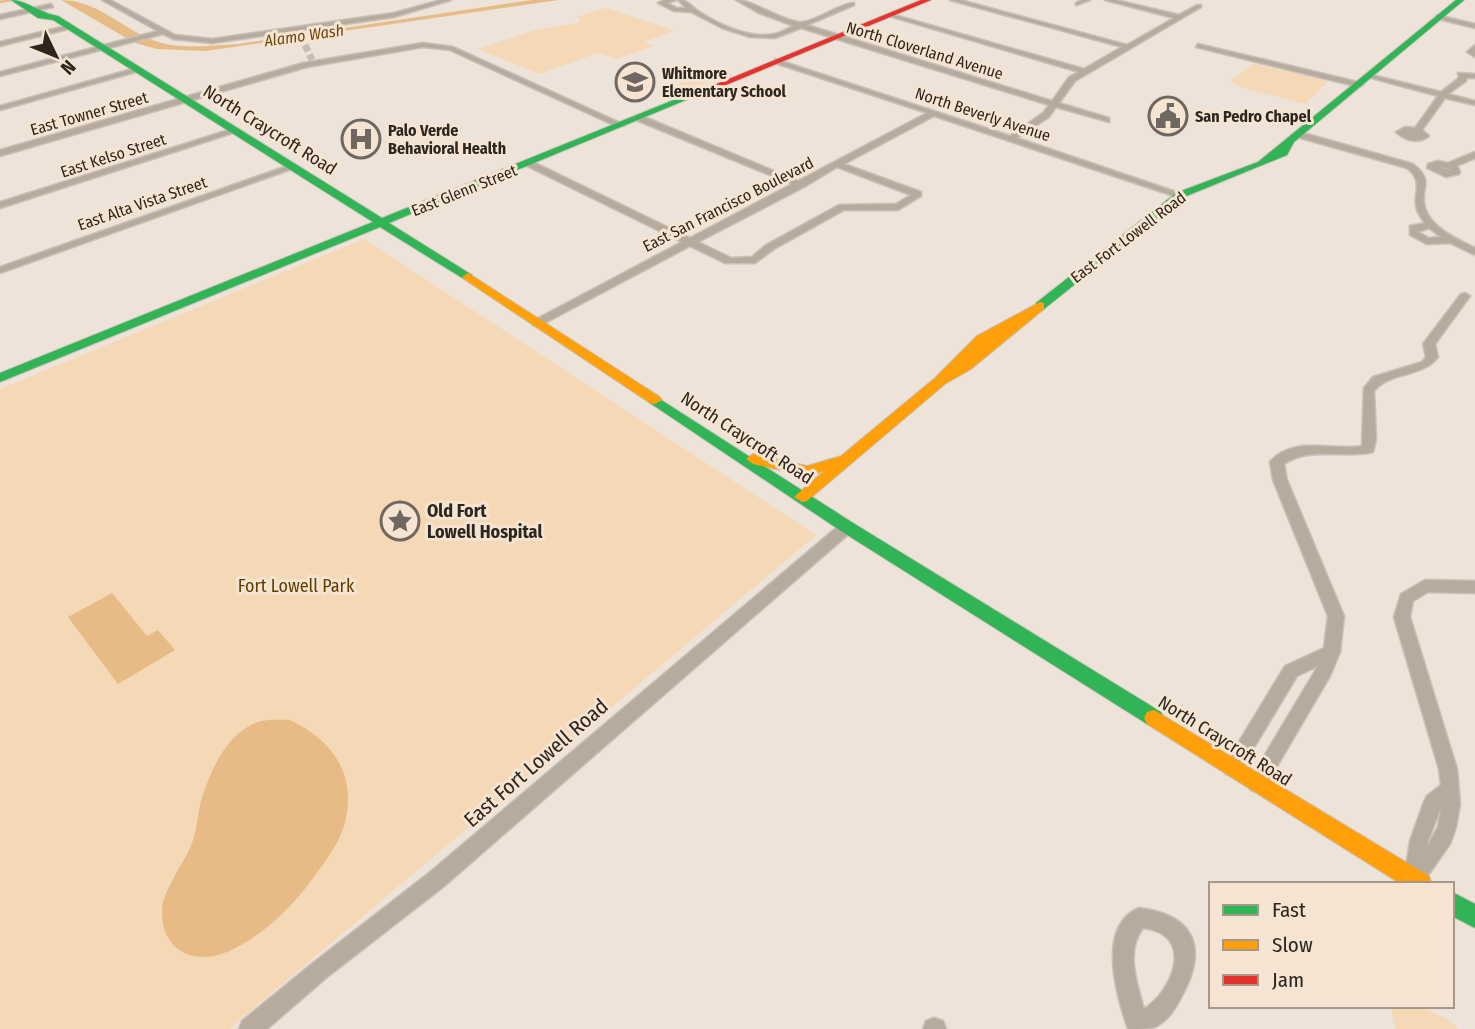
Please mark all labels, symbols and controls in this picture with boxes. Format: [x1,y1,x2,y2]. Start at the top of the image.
street label: North Cloverland Avenue [844,18,1006,83]
north arrow [21,21,91,91]
water label: Alamo Wash [262,21,345,51]
text: N [56,55,80,79]
school or university icon: Whitmore Elementary School [614,61,656,103]
place label: Whitmore Elementary School [662,64,787,101]
street label: North Craycroft Road [199,80,341,180]
street label: North Beverly Avenue [913,84,1053,145]
street label: East Towner Street [28,87,151,139]
public building icon: San Pedro Chapel [1147,95,1189,137]
place label: San Pedro Chapel [1195,107,1312,126]
hospital icon: Palo Verde Behavioral Health [340,118,382,160]
place label: Palo Verde Behavioral Health [388,121,506,158]
street label: East Kelso Street [58,129,169,181]
street label: East San Francisco Boulevard [640,153,817,256]
street label: East Glenn Street [409,160,520,220]
street label: East Alta Vista Street [75,172,210,234]
street label: East Fort Lowell Road [1067,188,1190,287]
street label: North Craycroft Road [677,387,817,489]
place icon: Old Fort Lowell Hospital [379,500,421,542]
place label: Old Fort Lowell Hospital [427,500,542,543]
park label: Fort Lowell Park [238,575,355,597]
street label: North Craycroft Road [1154,691,1296,791]
street label: East Fort Lowell Road [459,693,613,833]
legend [1209,882,1454,1008]
text: Fast [1272,897,1306,923]
text: Slow [1272,932,1313,958]
text: Jam [1272,967,1304,993]

